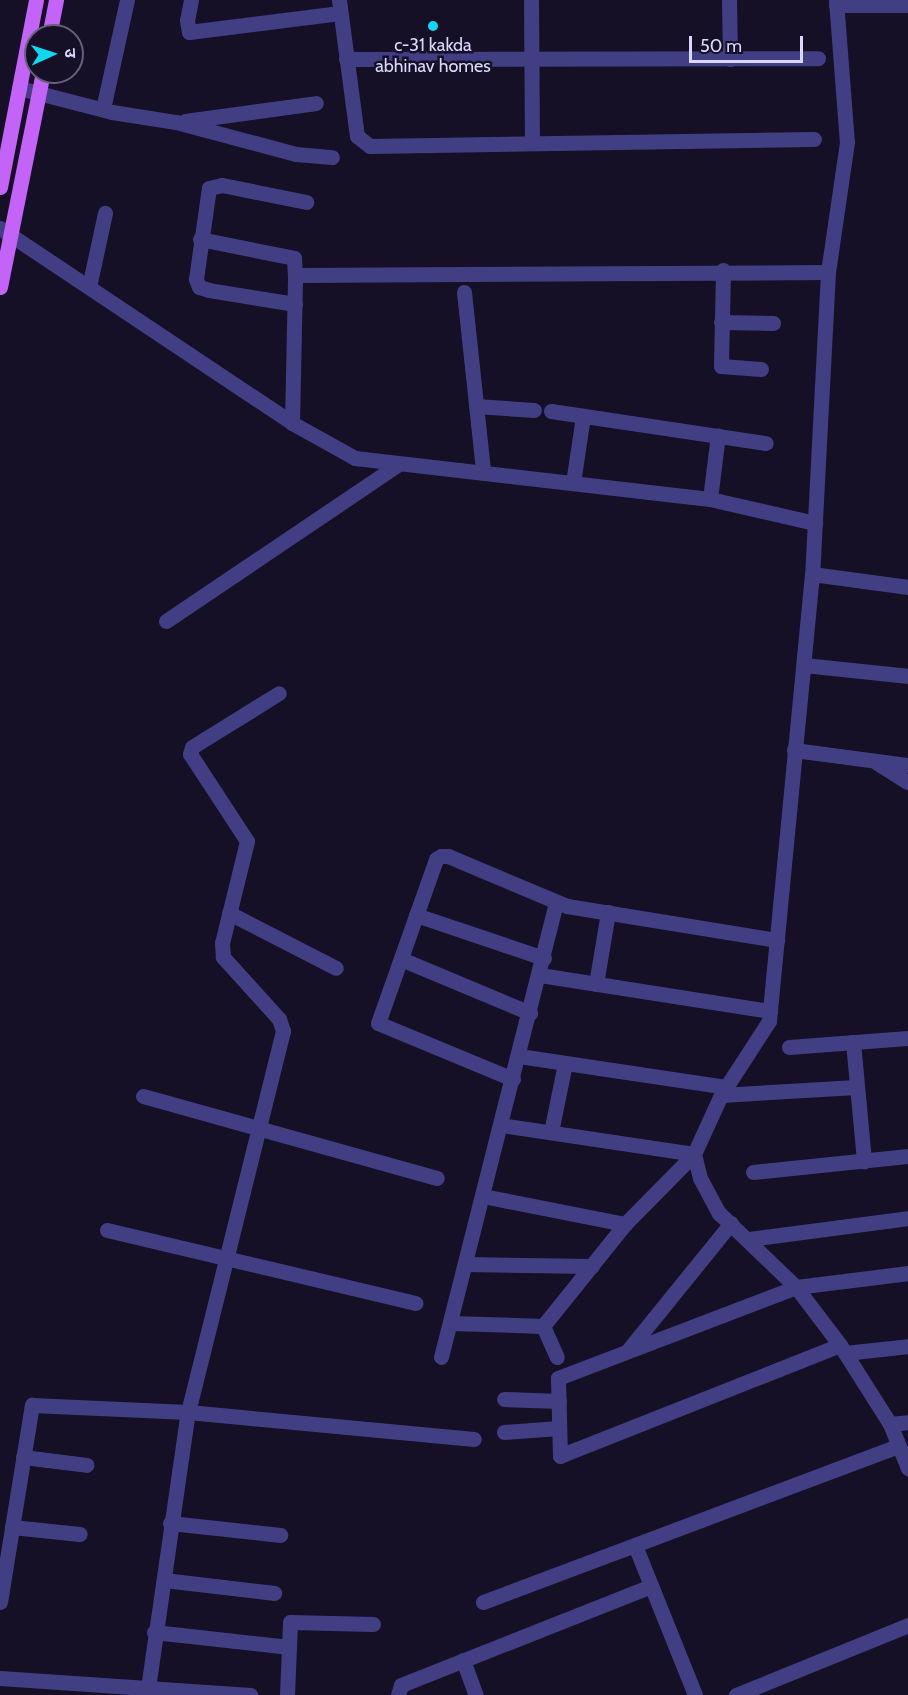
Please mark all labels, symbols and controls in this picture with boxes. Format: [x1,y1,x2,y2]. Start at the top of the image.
marker: c-31 kakda abhinav homes [426,19,440,33]
north arrow [24,24,84,84]
scale bar [692,24,806,62]
place label: c-31 kakda abhinav homes [375,35,491,78]
text: 50 m [700,35,742,57]
text: उ [61,48,80,58]

